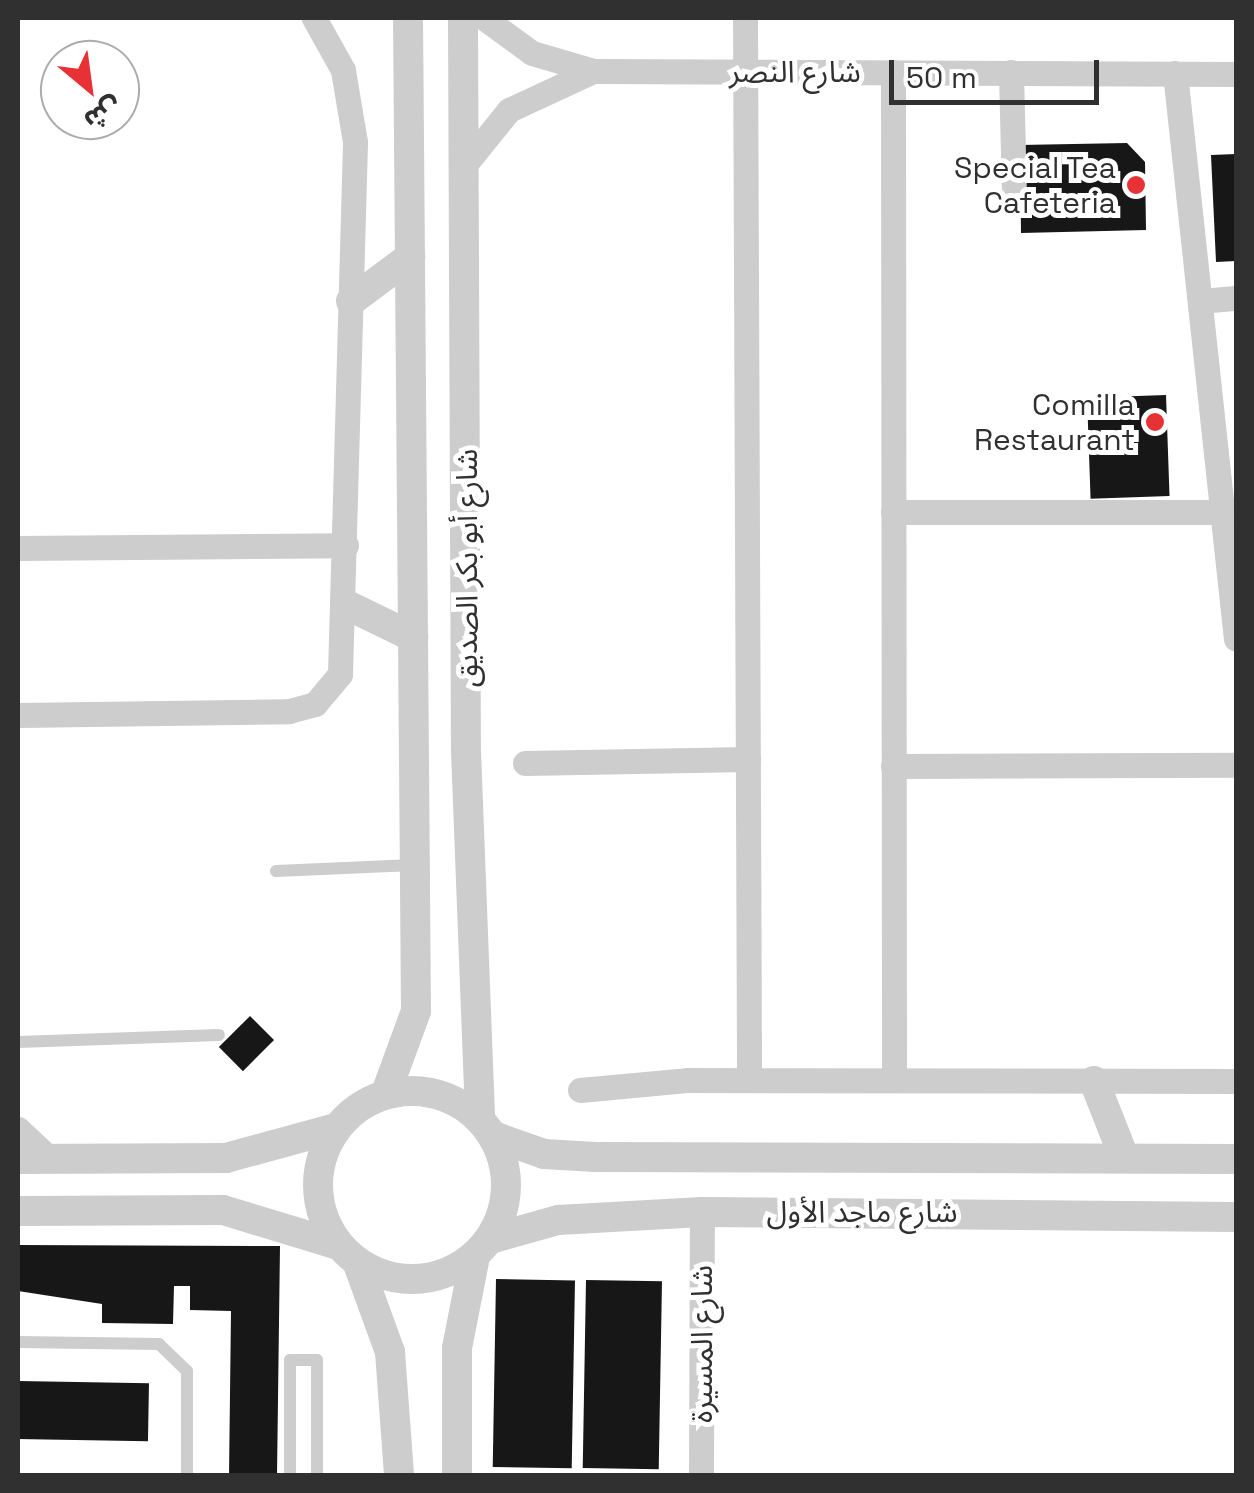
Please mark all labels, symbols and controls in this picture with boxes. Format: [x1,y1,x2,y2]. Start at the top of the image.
north arrow [40,40,140,140]
scale bar [894,40,1104,102]
street label: شارع النصر [729,54,861,90]
text: 50 m [906,58,977,97]
text: ش [78,89,129,140]
place label: Special Tea Cafeteria [953,150,1116,220]
marker: Special Tea Cafeteria [1125,174,1147,196]
place label: Comilla Restaurant [974,387,1135,458]
marker: Comilla Restaurant [1144,411,1166,433]
street label: شارع أبو بكر الصديق [449,449,485,687]
street label: شارع ماجد الأول [767,1194,957,1230]
street label: شارع المسيرة [684,1265,720,1423]

